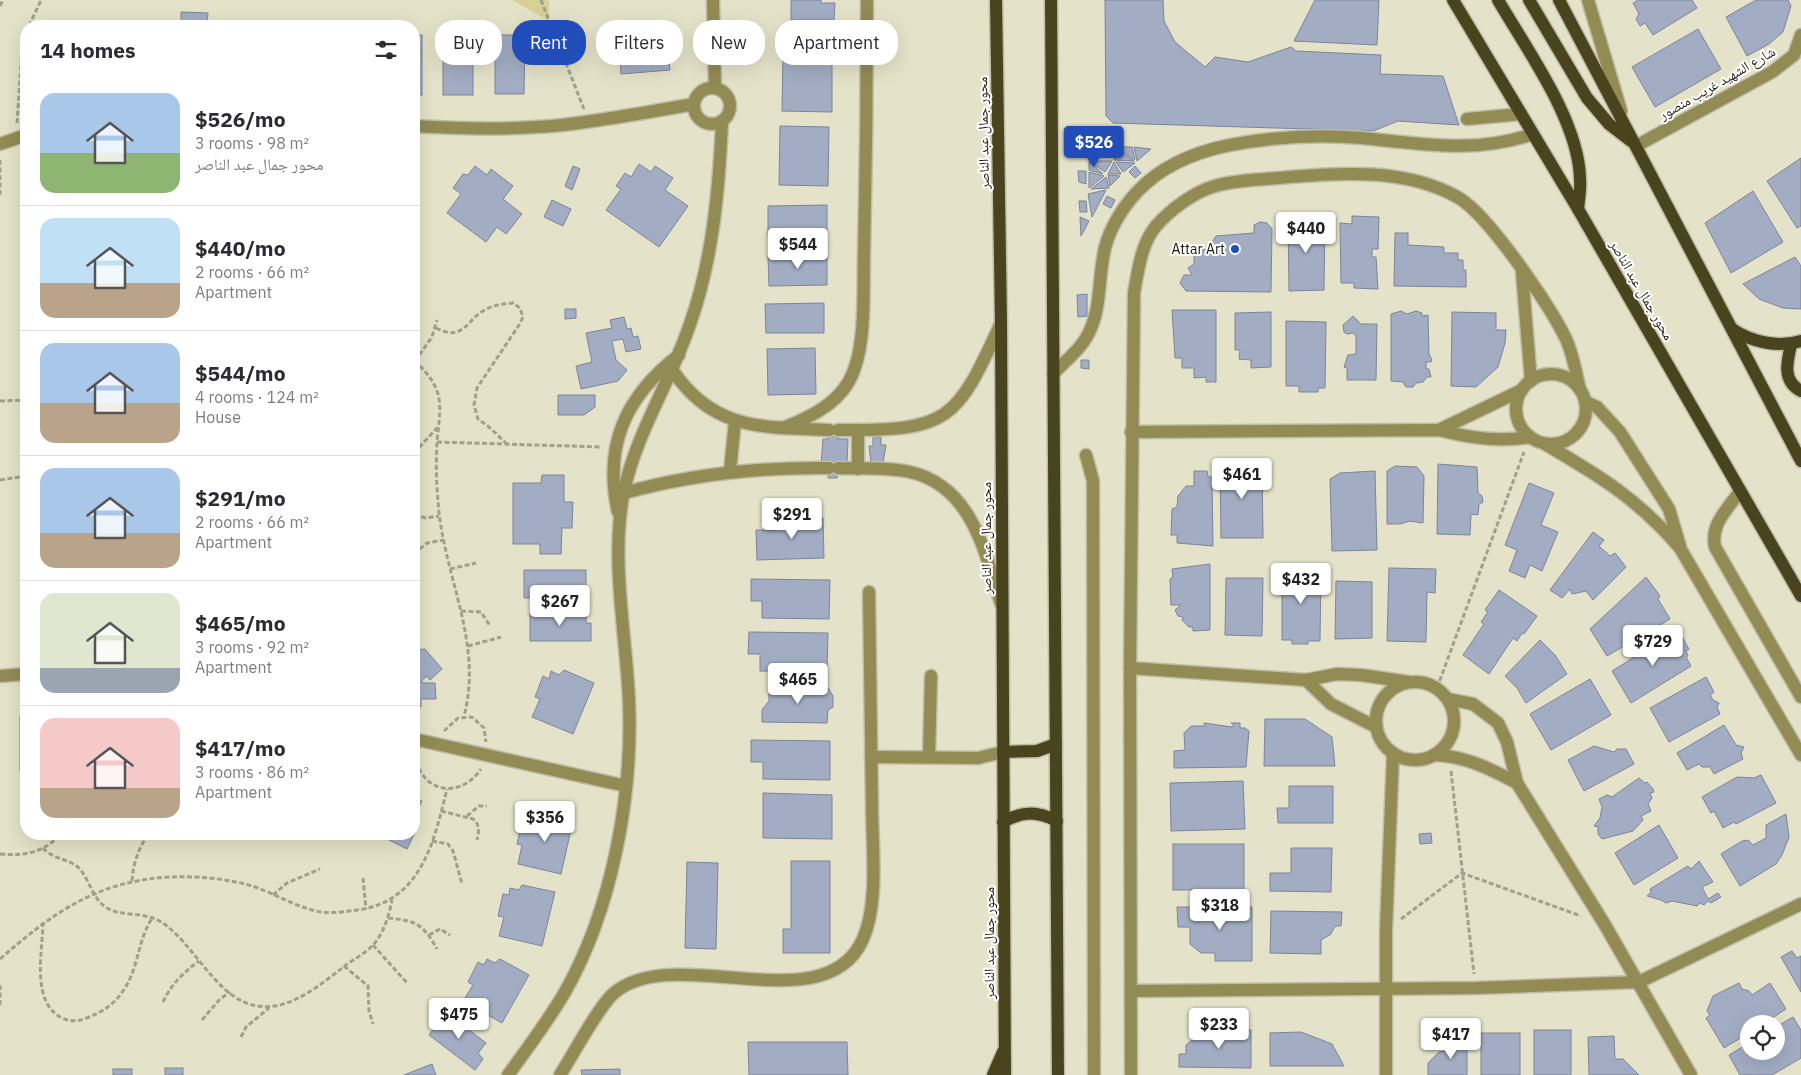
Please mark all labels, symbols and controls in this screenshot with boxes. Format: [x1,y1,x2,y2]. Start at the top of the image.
chip: Buy [435,20,502,65]
chip: Rent [512,20,586,65]
chip: Filters [596,20,683,65]
chip: New [693,20,765,65]
chip: Apartment [775,20,898,65]
text: 14 homes [40,36,136,64]
icon: filters [372,36,400,64]
street label: شارع الشهيد غريب منصور [1655,42,1779,125]
street label: محور جمال عبد الناصر [973,77,993,190]
text: $526/mo [195,105,286,133]
icon: home [80,113,140,173]
pin: $526 [1064,126,1124,168]
text: $526 [1075,132,1113,152]
text: 3 rooms · 98 m² [195,133,309,153]
text: محور جمال عبد الناصر [195,154,324,174]
pin: $440 [1276,212,1336,254]
text: $440 [1287,218,1325,238]
pin: $544 [768,228,828,270]
text: $440/mo [195,234,286,262]
text: $544 [779,234,817,254]
street label: محور جمال عبد الناصر [1606,236,1678,343]
icon: home [80,238,140,298]
place label: Attar Art [1171,240,1225,258]
marker: Attar Art [1229,243,1241,255]
text: 2 rooms · 66 m² [195,262,309,282]
text: Apartment [195,282,272,302]
text: $544/mo [195,359,286,387]
icon: home [80,363,140,423]
text: 4 rooms · 124 m² [195,387,319,407]
text: House [195,407,241,427]
pin: $461 [1212,458,1272,500]
text: $461 [1223,464,1261,484]
street label: محور جمال عبد الناصر [977,482,995,595]
text: $291/mo [195,484,286,512]
icon: home [80,488,140,548]
pin: $291 [762,498,822,540]
text: $291 [773,504,811,524]
text: 2 rooms · 66 m² [195,512,309,532]
text: Apartment [195,532,272,552]
pin: $432 [1271,562,1331,605]
text: $432 [1282,569,1320,589]
pin: $267 [530,584,590,627]
text: $267 [541,591,579,611]
text: $465/mo [195,609,286,637]
icon: home [80,613,140,673]
pin: $729 [1623,624,1683,667]
text: $729 [1634,631,1672,651]
text: 3 rooms · 92 m² [195,637,309,657]
text: Apartment [195,657,272,677]
pin: $465 [768,662,828,705]
text: $465 [779,669,817,689]
text: $417/mo [195,734,286,762]
icon: home [80,738,140,798]
text: 3 rooms · 86 m² [195,762,309,782]
text: Apartment [195,782,272,802]
pin: $356 [515,800,575,843]
text: $356 [526,807,564,827]
street label: محور جمال عبد الناصر [980,887,998,1000]
pin: $318 [1190,888,1250,931]
text: $318 [1201,895,1239,915]
pin: $475 [429,998,489,1040]
text: $475 [440,1004,478,1024]
pin: $233 [1189,1008,1249,1050]
text: $233 [1200,1014,1238,1034]
map controls [1740,1015,1785,1060]
button: locate [1740,1015,1785,1060]
pin: $417 [1421,1018,1481,1060]
text: $417 [1432,1024,1470,1044]

